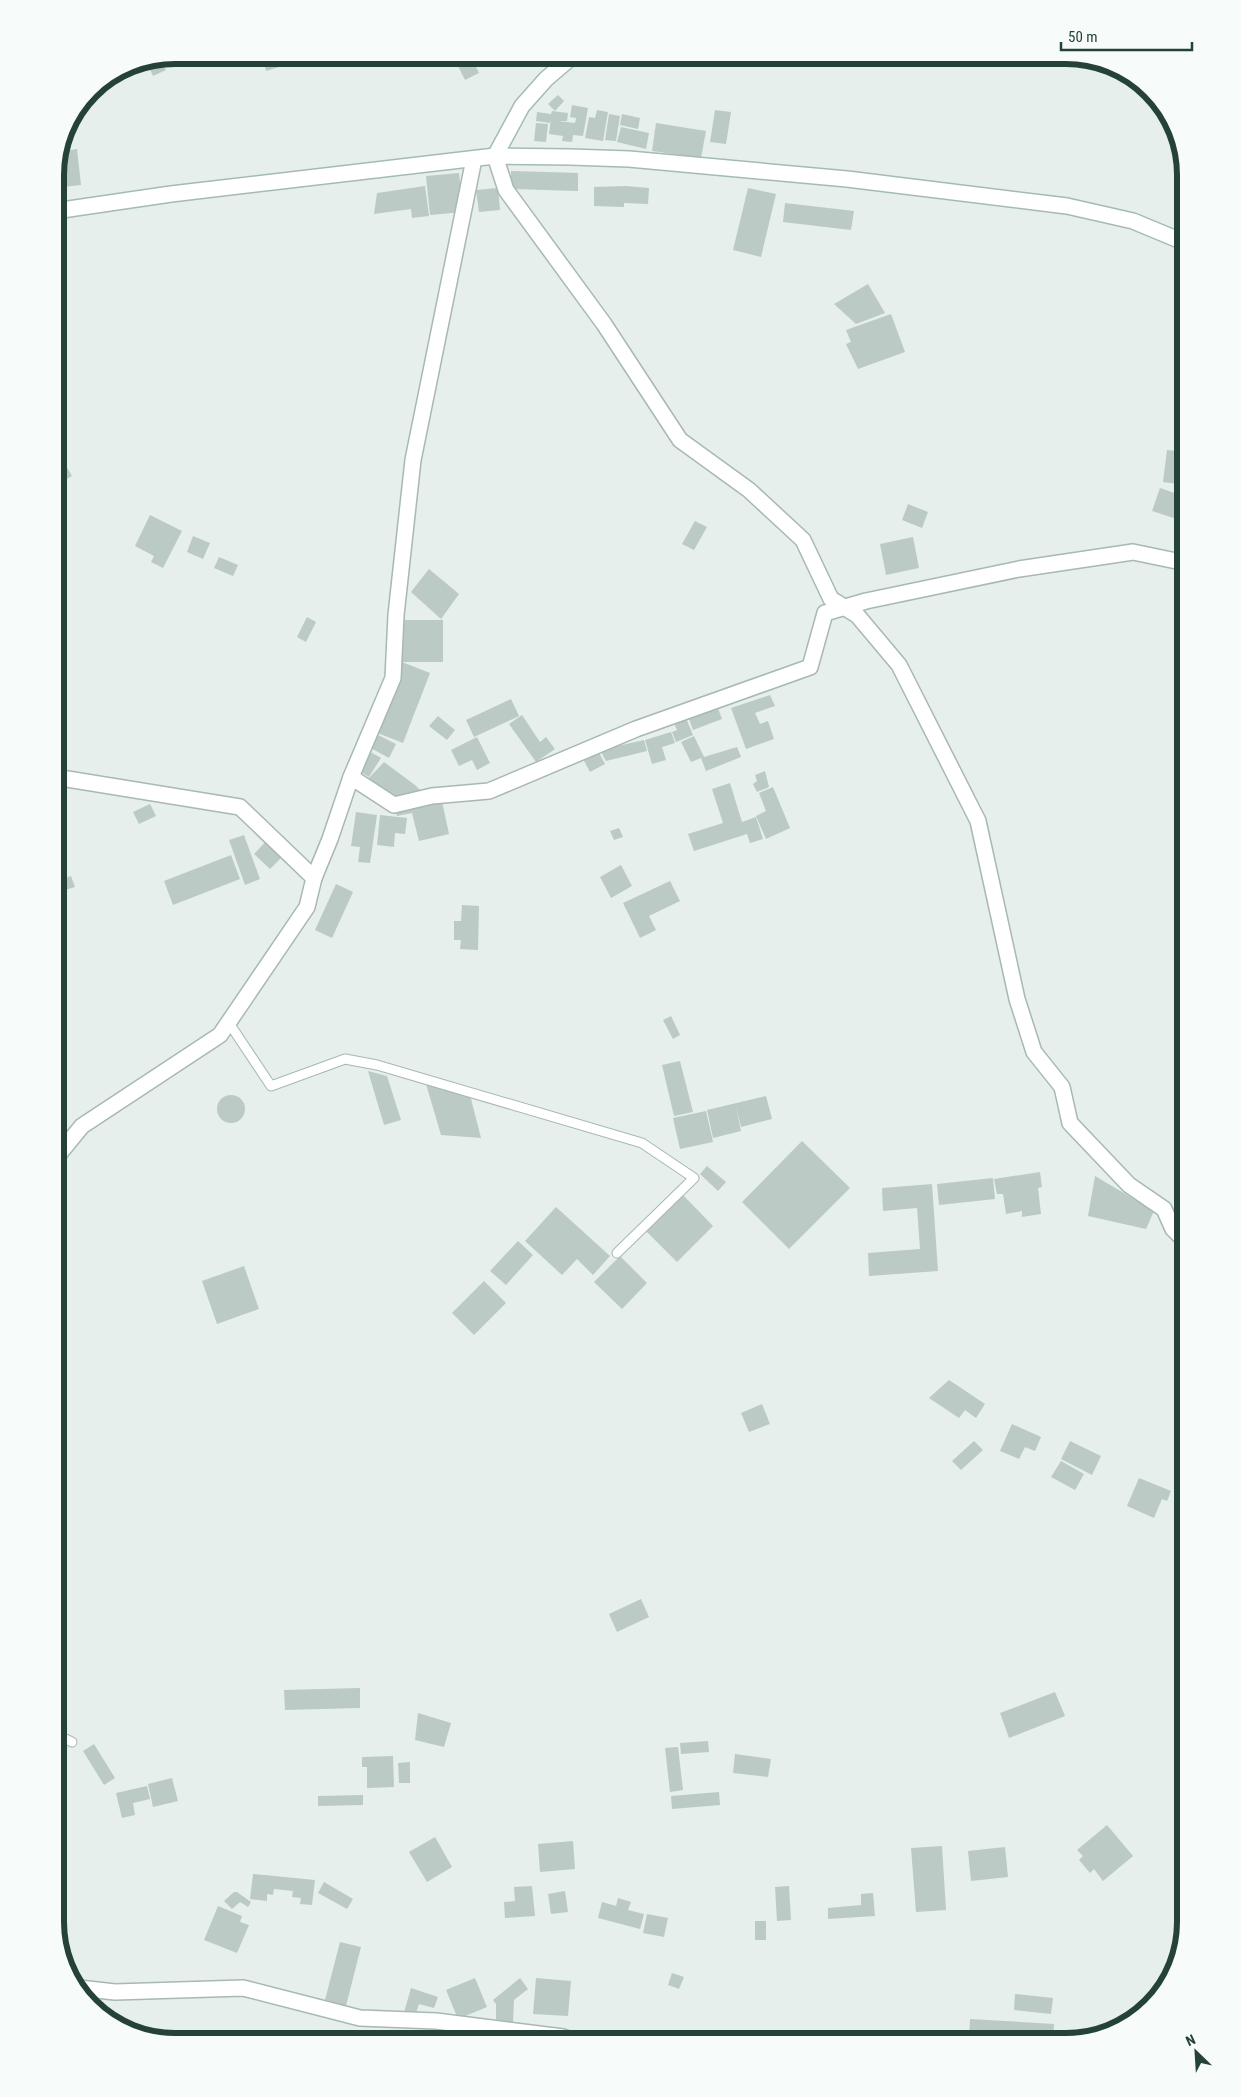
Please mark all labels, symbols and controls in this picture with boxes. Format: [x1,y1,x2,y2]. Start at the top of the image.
scale bar [1061,20,1192,52]
text: 50 m [1068,28,1098,46]
north arrow [1171,2027,1221,2077]
text: N [1183,2031,1198,2049]

